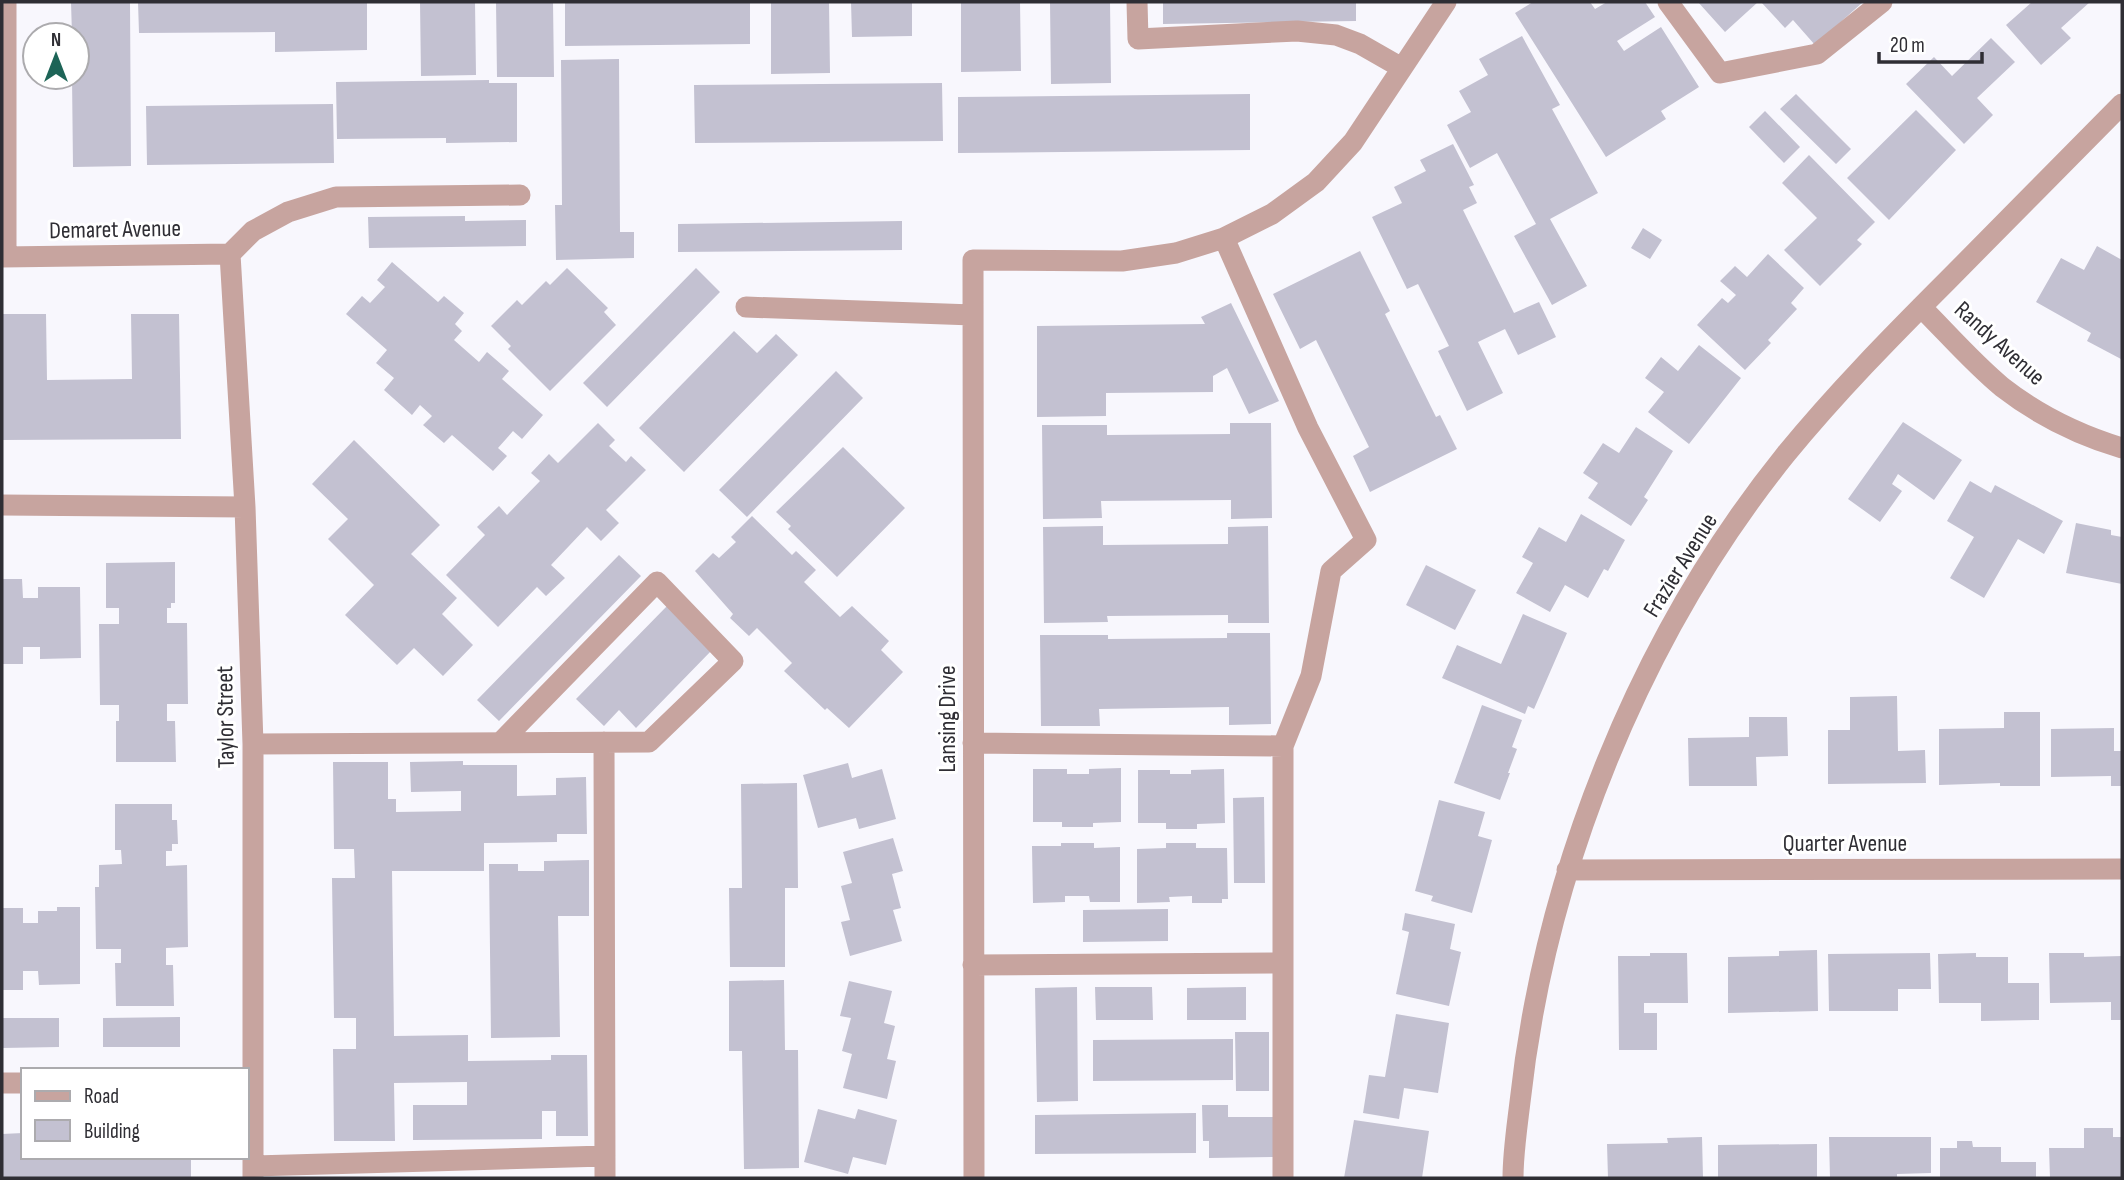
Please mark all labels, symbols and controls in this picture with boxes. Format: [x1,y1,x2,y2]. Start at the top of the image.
north arrow [21,21,91,91]
scale bar [1879,21,1982,65]
text: N [51,29,61,52]
text: 20 m [1890,33,1925,58]
street label: Demaret Avenue [49,214,181,245]
street label: Randy Avenue [1948,295,2051,392]
street label: Frazier Avenue [1637,508,1724,623]
street label: Lansing Drive [933,665,962,773]
street label: Taylor Street [210,666,241,768]
street label: Quarter Avenue [1783,829,1907,858]
legend [21,1068,248,1159]
text: Road [84,1084,119,1109]
text: Building [84,1119,140,1144]

